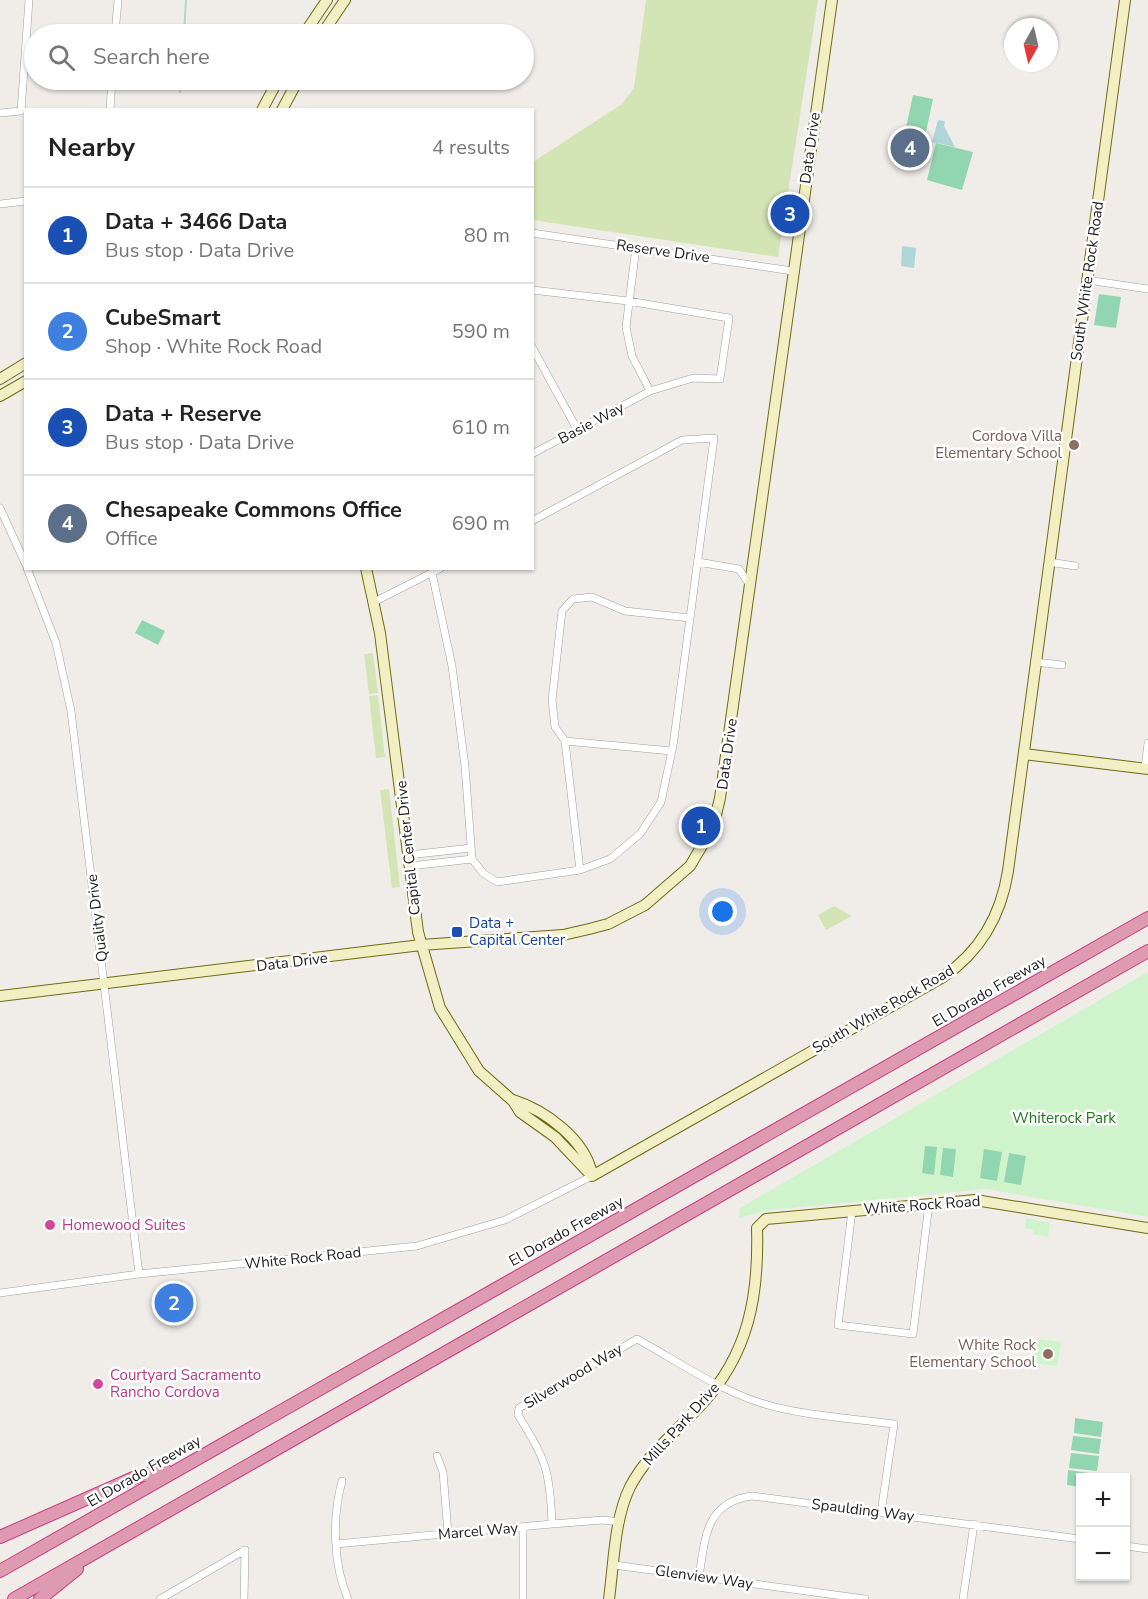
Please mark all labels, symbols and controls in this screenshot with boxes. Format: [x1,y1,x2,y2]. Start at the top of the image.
north arrow [1004,18,1058,72]
search box [24,24,534,90]
icon: search [45,41,78,74]
text: Search here [93,42,210,72]
street label: Data Drive [795,111,825,185]
pin: 4 [890,126,930,170]
text: Nearby [48,130,135,165]
text: 4 results [432,134,510,161]
pin: 3 [770,192,810,236]
street label: South White Rock Road [1066,200,1108,362]
text: Data + 3466 Data [105,207,287,237]
text: 1 [62,222,74,249]
text: 80 m [464,222,510,249]
street label: Reserve Drive [615,235,711,267]
text: Bus stop · Data Drive [105,237,294,264]
text: CubeSmart [105,303,220,333]
text: 2 [62,318,74,345]
text: 590 m [452,318,510,345]
text: Shop · White Rock Road [105,333,322,360]
street label: Basie Way [555,397,628,449]
text: Data + Reserve [105,399,261,429]
text: 3 [62,414,74,441]
text: 610 m [452,414,510,441]
place label: Cordova Villa Elementary School [935,426,1063,463]
text: Bus stop · Data Drive [105,429,294,456]
marker: Cordova Villa Elementary School [1067,438,1081,452]
text: Chesapeake Commons Office [105,495,402,525]
text: 4 [62,510,74,537]
text: 690 m [452,510,510,537]
text: Office [105,525,158,552]
street label: Data Drive [712,717,742,791]
street label: Capital Center Drive [391,780,425,916]
pin: 1 [682,804,720,848]
street label: Quality Drive [82,873,112,963]
your location [708,897,737,926]
place label: Data + Capital Center [469,913,566,950]
marker: Data + Capital Center [450,925,464,939]
street label: Data Drive [255,948,329,976]
street label: El Dorado Freeway [929,950,1050,1032]
street label: South White Rock Road [808,960,958,1058]
park label: Whiterock Park [1012,1108,1116,1128]
street label: El Dorado Freeway [505,1191,627,1271]
street label: White Rock Road [863,1191,981,1219]
place label: Homewood Suites [62,1215,186,1235]
marker: Homewood Suites [43,1218,57,1232]
street label: White Rock Road [244,1242,362,1274]
pin: 2 [154,1280,194,1326]
place label: White Rock Elementary School [909,1335,1037,1372]
street label: Silverwood Way [520,1339,626,1413]
marker: White Rock Elementary School [1041,1347,1055,1361]
place label: Courtyard Sacramento Rancho Cordova [110,1365,261,1402]
marker: Courtyard Sacramento Rancho Cordova [91,1377,105,1391]
street label: Mills Park Drive [638,1378,724,1470]
street label: El Dorado Freeway [84,1430,205,1512]
map controls [1076,1473,1130,1581]
button: + [1076,1473,1130,1527]
street label: Spaulding Way [810,1494,916,1526]
street label: Marcel Way [437,1518,519,1544]
button: − [1076,1527,1130,1581]
street label: Glenview Way [654,1560,754,1594]

